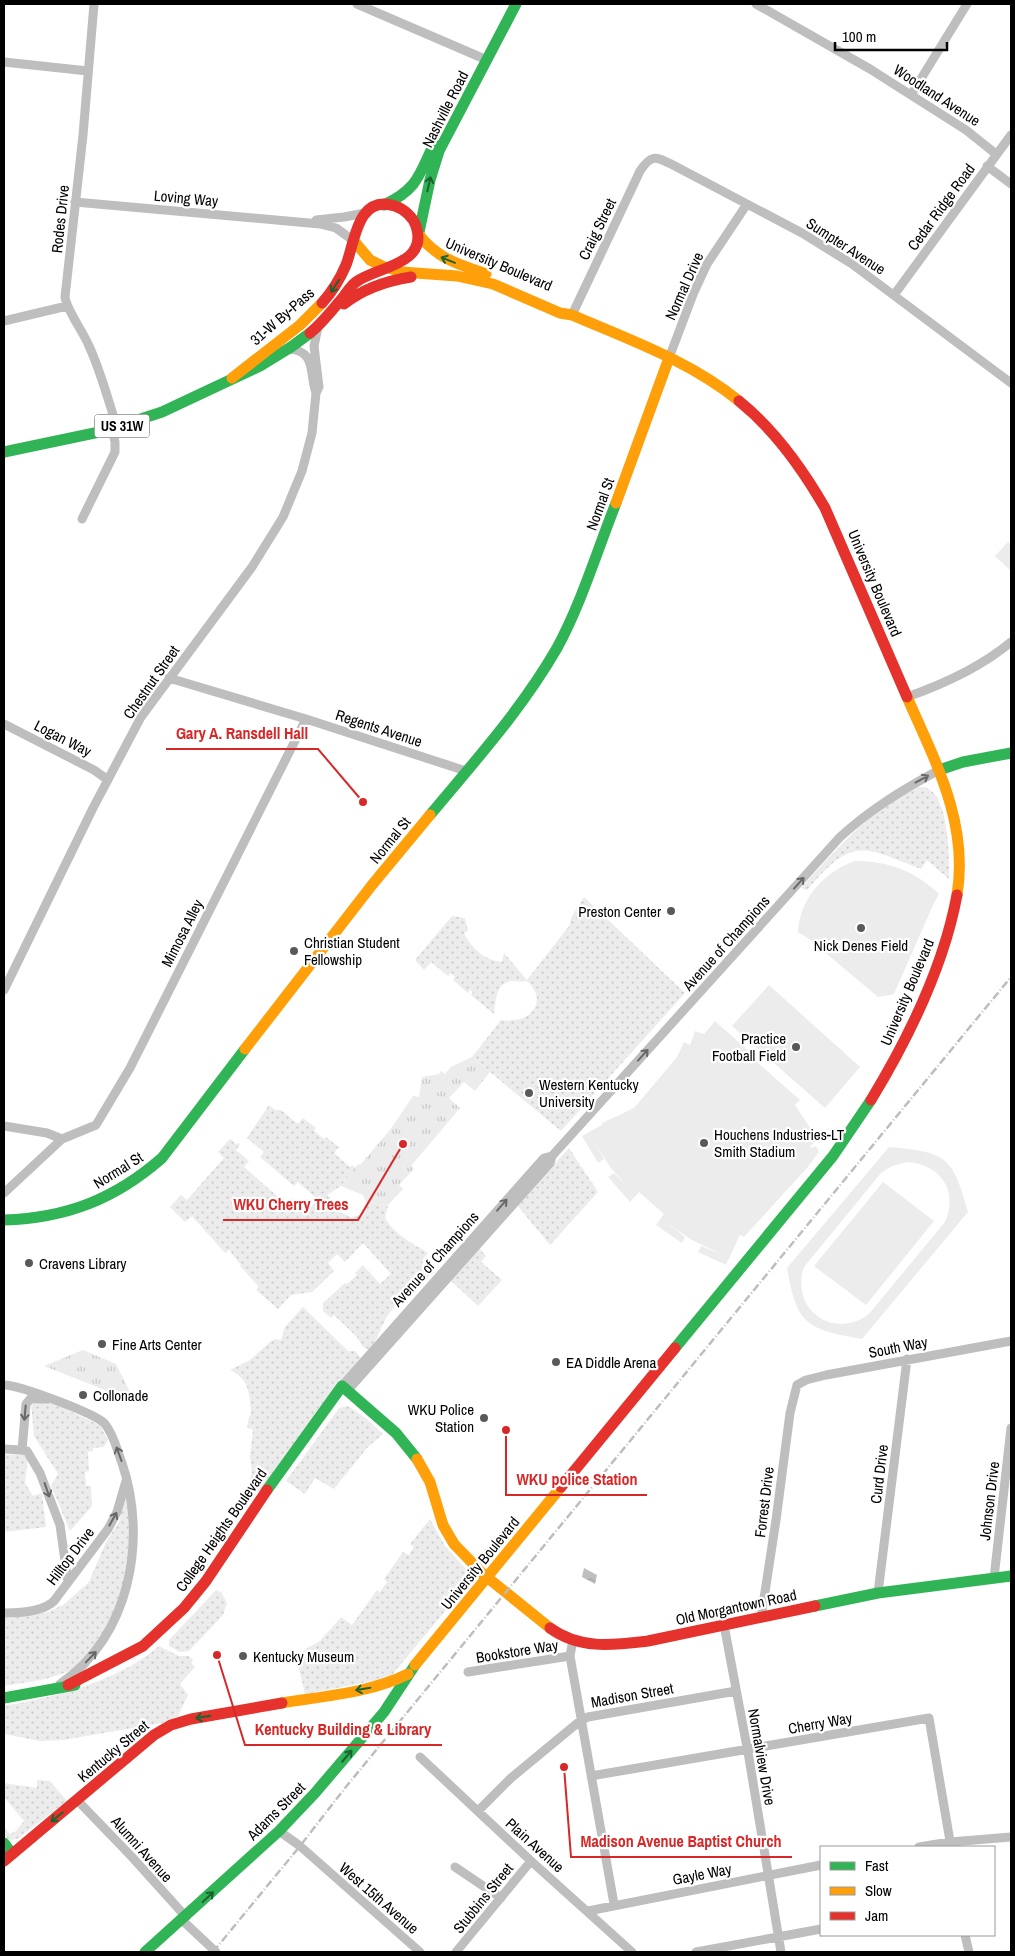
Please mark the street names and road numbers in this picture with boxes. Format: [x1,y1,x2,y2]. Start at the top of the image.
street label: Woodland Avenue [890,59,985,131]
street label: Nashville Road [417,67,473,151]
street label: Cedar Ridge Road [902,159,980,255]
street label: Rodes Drive [46,184,74,254]
street label: Loving Way [153,185,220,211]
street label: Craig Street [573,194,621,263]
street label: Sumpter Avenue [802,212,890,280]
street label: University Boulevard [442,232,556,296]
street label: Normal Drive [660,248,708,323]
street label: 31-W By-Pass [245,282,319,350]
road number: US 31W [94,414,150,438]
street label: Normal St [581,474,619,533]
street label: University Boulevard [843,526,907,640]
street label: Chestnut Street [118,641,184,723]
street label: Regents Avenue [333,704,425,752]
street label: Logan Way [31,715,96,762]
street label: Normal St [365,812,416,868]
street label: Avenue of Champions [677,891,774,996]
street label: Mimosa Alley [156,895,208,970]
street label: University Boulevard [875,935,939,1049]
street label: Normal St [89,1146,147,1193]
street label: Avenue of Champions [386,1207,483,1312]
street label: South Way [867,1331,930,1363]
street label: Curd Drive [865,1443,893,1505]
street label: Johnson Drive [974,1460,1004,1542]
street label: College Heights Boulevard [170,1464,272,1596]
street label: Forrest Drive [749,1465,779,1539]
street label: University Boulevard [436,1512,524,1614]
street label: Hilltop Drive [41,1523,99,1589]
street label: Old Morgantown Road [674,1584,798,1630]
street label: Bookstore Way [474,1634,560,1668]
street label: Madison Street [589,1677,675,1713]
street label: Normalview Drive [743,1707,781,1807]
street label: Cherry Way [786,1707,854,1739]
street label: Kentucky Street [73,1715,153,1787]
street label: Adams Street [242,1777,310,1845]
street label: Alumni Avenue [106,1811,178,1887]
street label: Plain Avenue [501,1813,569,1877]
street label: West 15th Avenue [335,1857,424,1939]
street label: Stubbins Street [448,1858,518,1938]
street label: Gayle Way [671,1858,734,1890]

